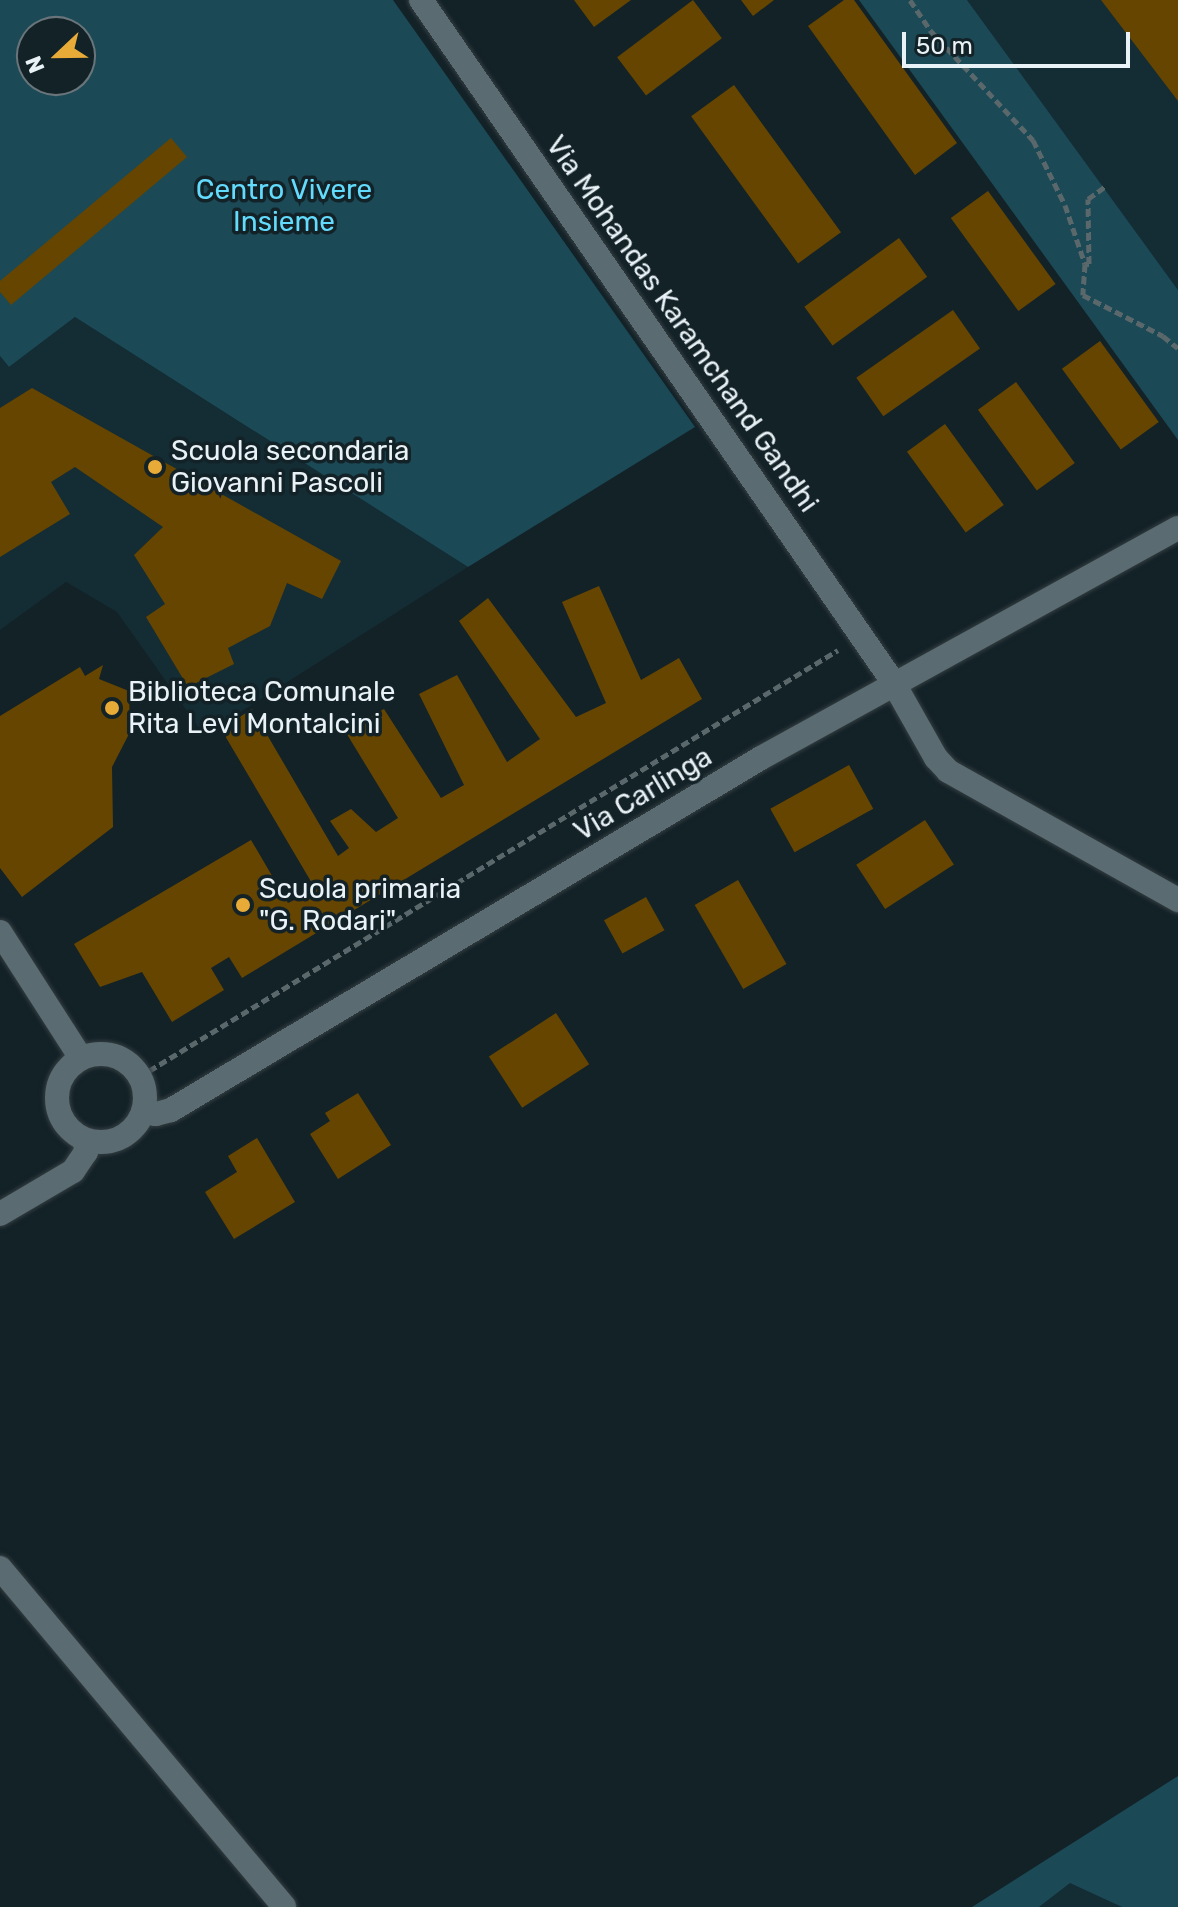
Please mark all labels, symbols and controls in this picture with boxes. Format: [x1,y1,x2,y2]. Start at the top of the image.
north arrow [16,16,96,96]
scale bar [906,16,1134,66]
text: 50 m [916,32,973,60]
text: N [20,52,51,77]
street label: Via Mohandas Karamchand Gandhi [539,129,825,519]
park label: Centro Vivere Insieme [195,173,373,239]
place label: Scuola secondaria Giovanni Pascoli [171,434,409,500]
marker: Scuola secondaria Giovanni Pascoli [146,458,164,476]
place label: Biblioteca Comunale Rita Levi Montalcini [128,675,395,741]
marker: Biblioteca Comunale Rita Levi Montalcini [103,699,121,717]
street label: Via Carlinga [568,740,718,848]
place label: Scuola primaria "G. Rodari" [259,872,461,938]
marker: Scuola primaria "G. Rodari" [234,896,252,914]

